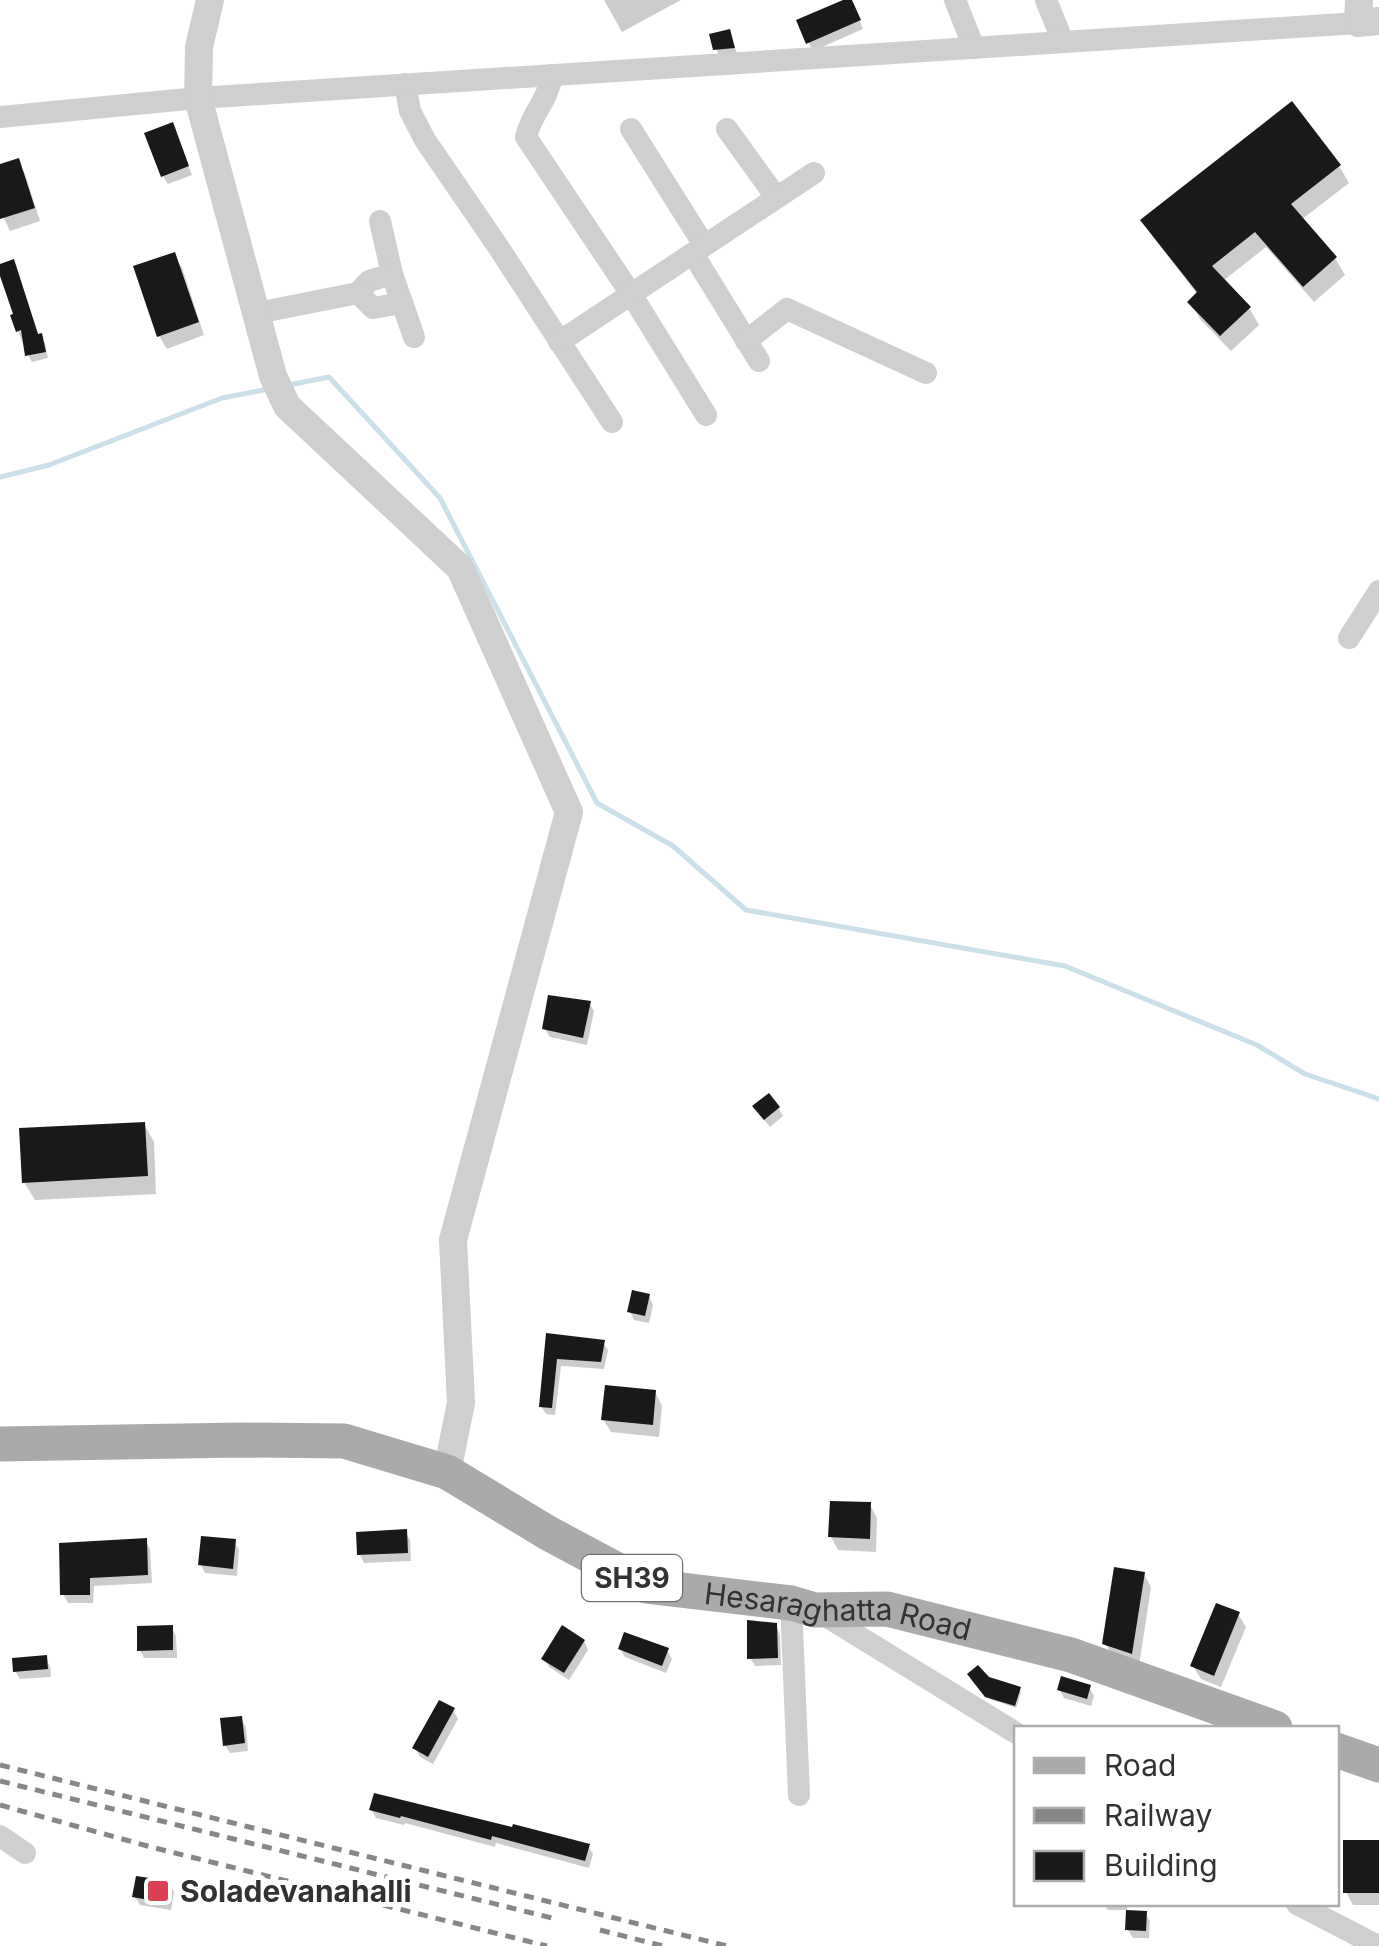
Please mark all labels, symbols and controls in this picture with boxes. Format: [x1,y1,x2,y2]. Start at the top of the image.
road number: SH39 [582,1555,682,1601]
street label: Hesaraghatta Road [702,1575,975,1647]
legend [1014,1726,1339,1906]
text: Road [1104,1747,1176,1783]
text: Railway [1104,1797,1212,1833]
text: Building [1104,1847,1218,1883]
place label: Soladevanahalli [180,1873,412,1909]
marker: Soladevanahalli [145,1878,171,1904]

